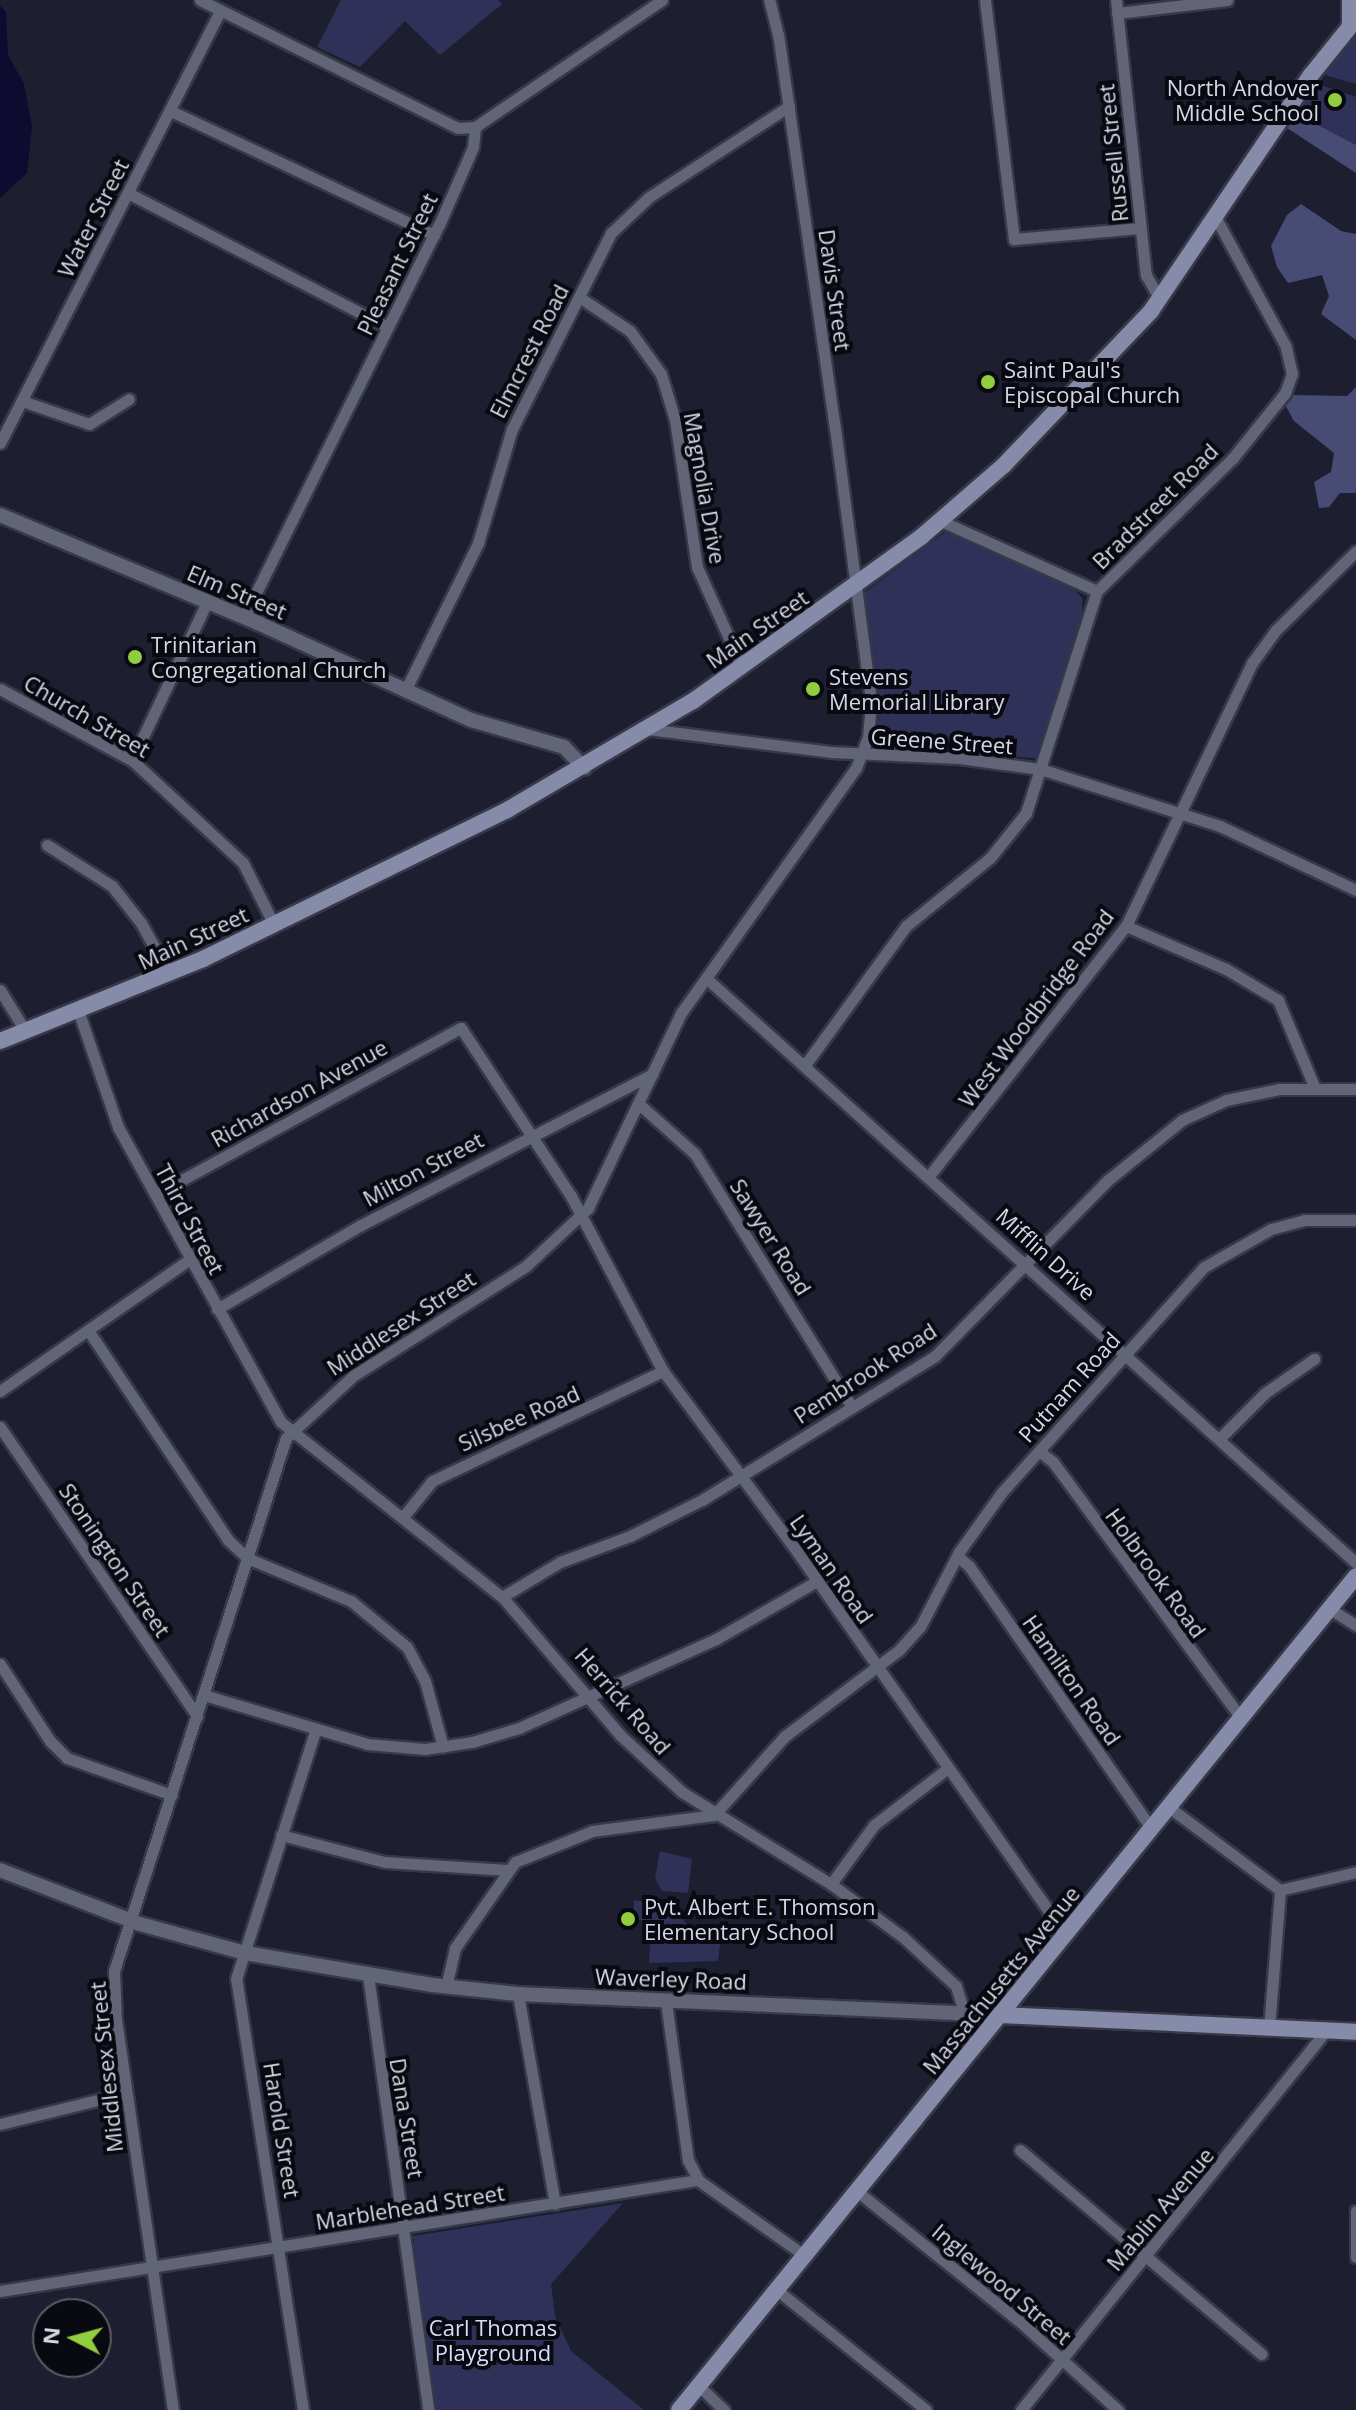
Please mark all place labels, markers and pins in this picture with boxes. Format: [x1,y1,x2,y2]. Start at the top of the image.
place label: North Andover Middle School [1167,74,1319,126]
marker: North Andover Middle School [1326,91,1344,109]
place label: Saint Paul's Episcopal Church [1004,356,1180,408]
marker: Saint Paul's Episcopal Church [979,373,997,391]
place label: Trinitarian Congregational Church [151,631,387,682]
marker: Trinitarian Congregational Church [126,648,144,666]
place label: Stevens Memorial Library [829,663,1005,714]
marker: Stevens Memorial Library [804,680,822,698]
place label: Pvt. Albert E. Thomson Elementary School [644,1893,876,1944]
marker: Pvt. Albert E. Thomson Elementary School [619,1910,637,1928]

